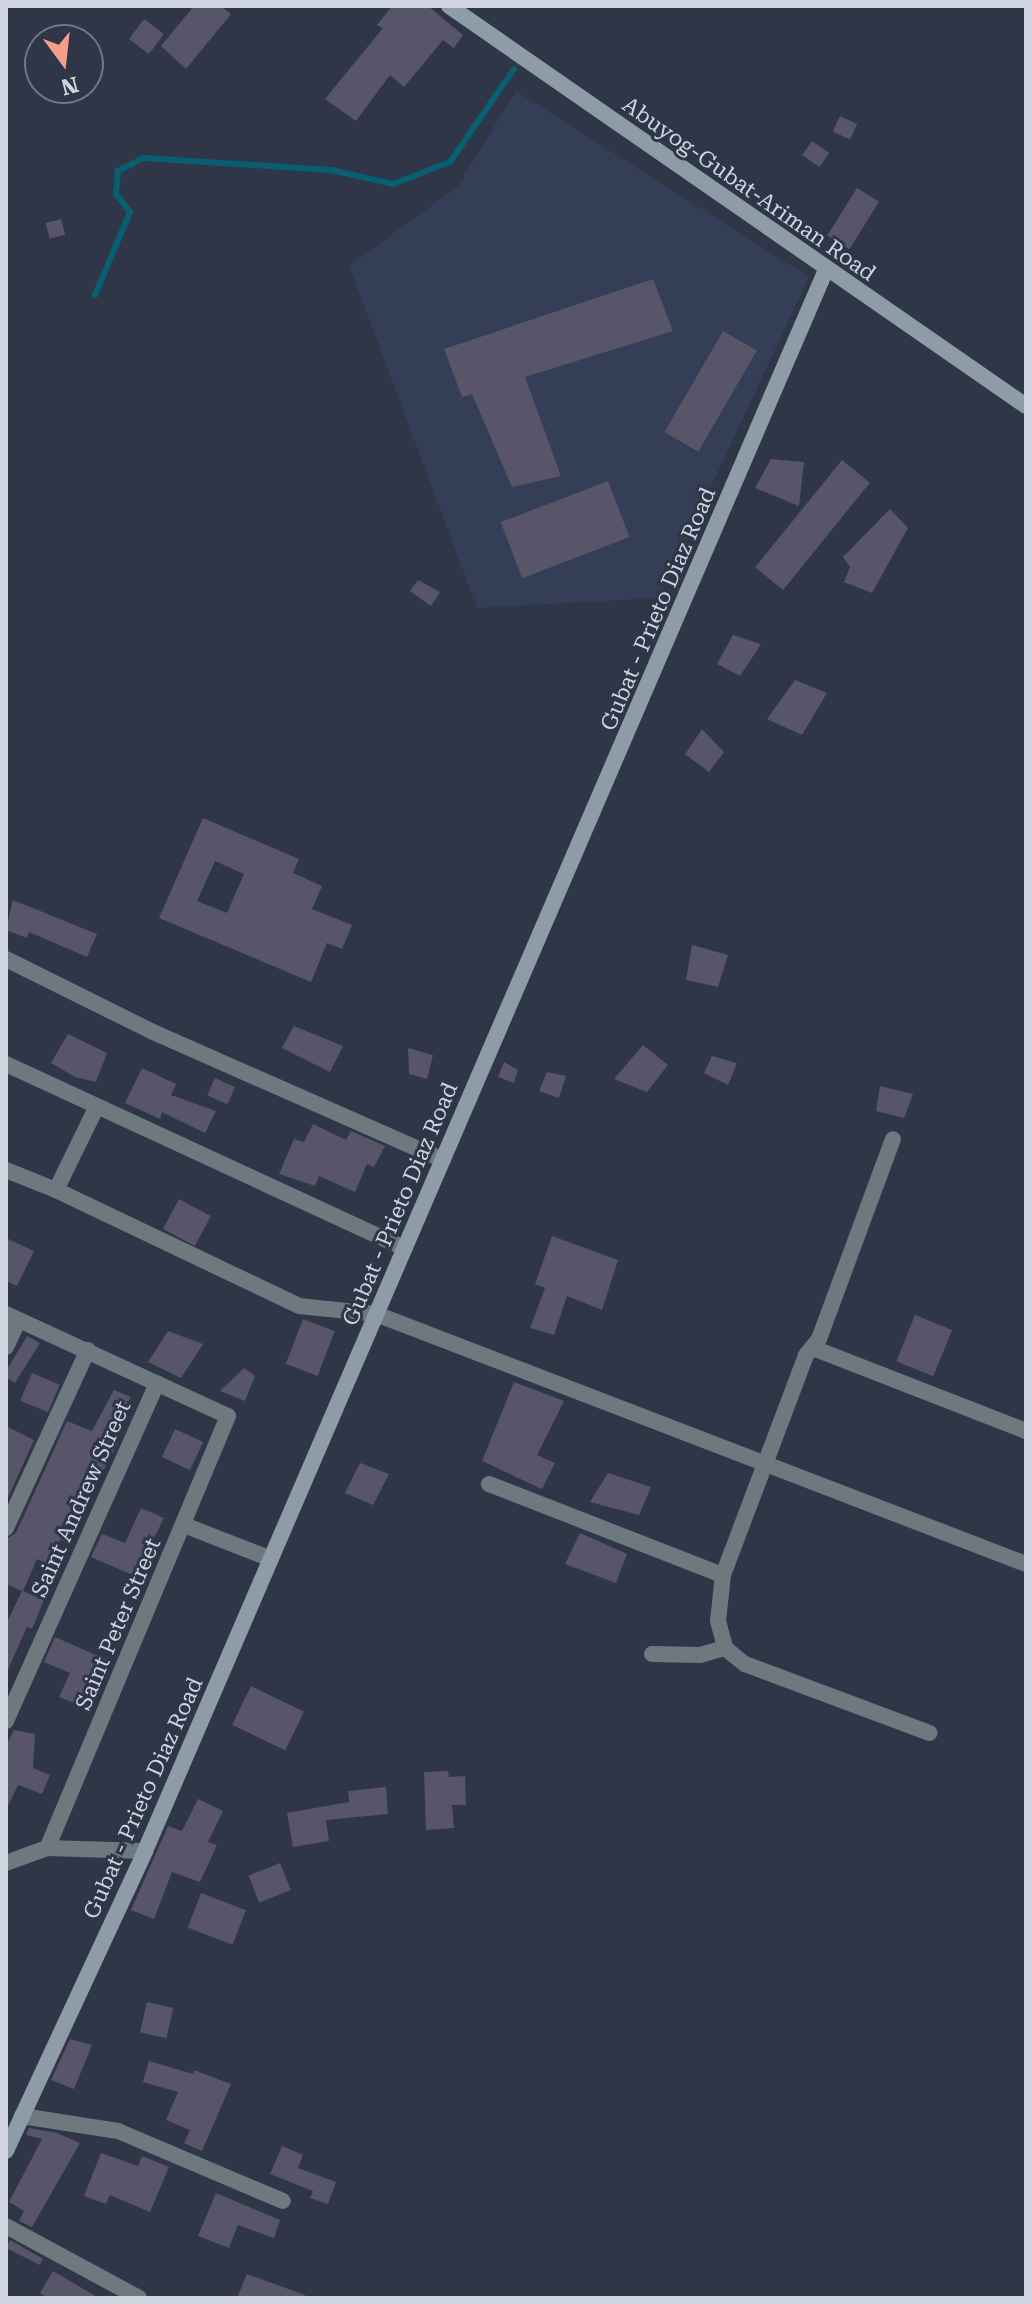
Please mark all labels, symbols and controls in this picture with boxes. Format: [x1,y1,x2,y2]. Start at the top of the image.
north arrow [24,24,104,104]
text: N [58,71,81,100]
street label: Abuyog-Gubat-Ariman Road [617,91,881,287]
street label: Gubat - Prieto Diaz Road [595,484,721,734]
street label: Gubat - Prieto Diaz Road [337,1079,463,1329]
street label: Saint Andrew Street [26,1397,136,1601]
street label: Saint Peter Street [70,1534,166,1714]
street label: Gubat - Prieto Diaz Road [78,1673,208,1923]

